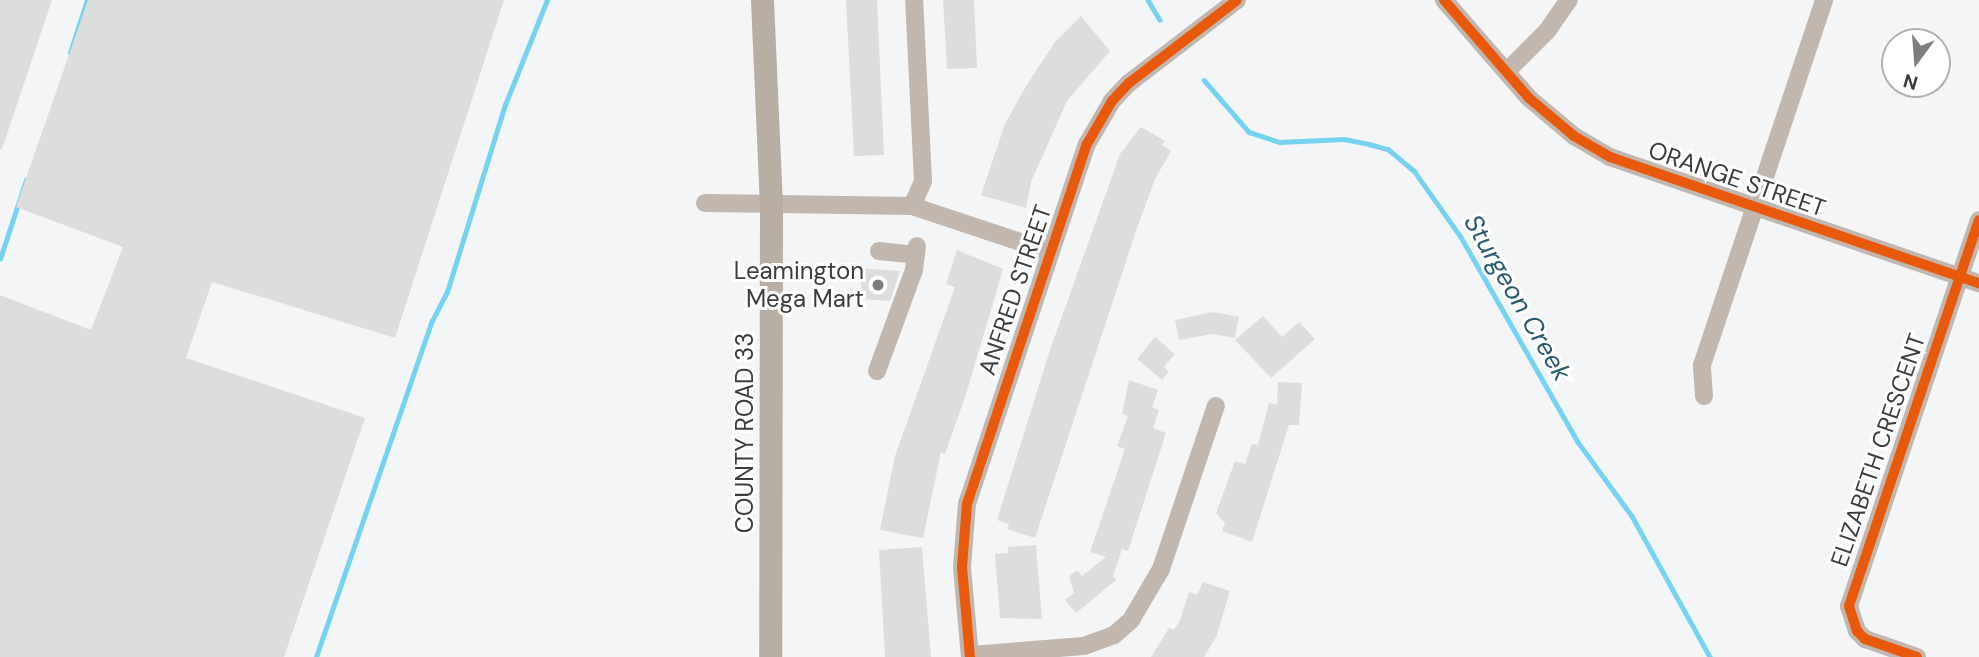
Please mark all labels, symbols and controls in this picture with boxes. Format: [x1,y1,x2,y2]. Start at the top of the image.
north arrow [1881,28,1951,98]
text: N [1901,68,1921,96]
street label: ORANGE STREET [1645,135,1829,223]
street label: ANFRED STREET [972,201,1058,379]
water label: Sturgeon Creek [1457,209,1577,387]
place label: Leamington Mega Mart [734,257,864,313]
marker: Leamington Mega Mart [870,277,886,293]
street label: ELIZABETH CRESCENT [1825,330,1931,570]
street label: COUNTY ROAD 33 [731,333,759,533]

